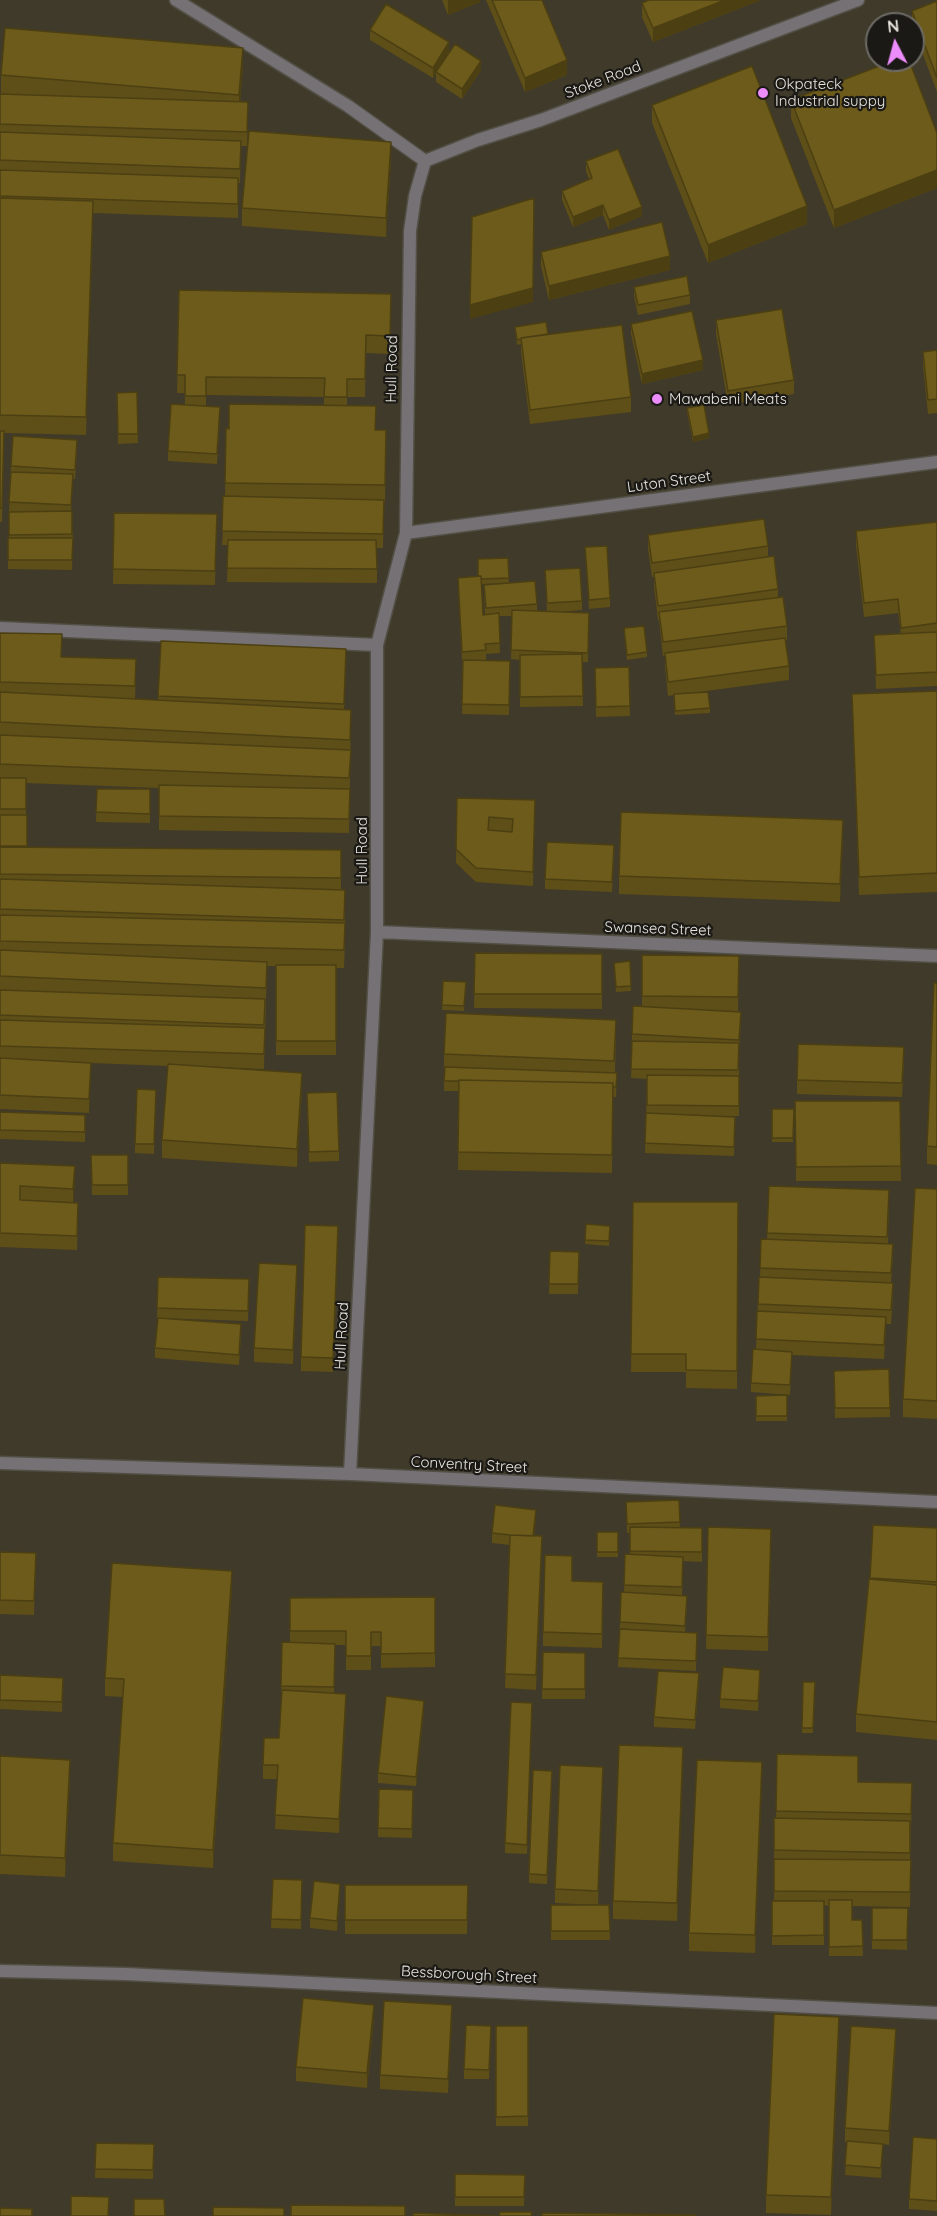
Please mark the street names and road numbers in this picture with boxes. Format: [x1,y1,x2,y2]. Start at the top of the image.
street label: Stoke Road [562,57,644,103]
street label: Hull Road [382,335,402,403]
street label: Luton Street [626,467,712,497]
street label: Hull Road [353,817,371,885]
street label: Swansea Street [604,918,712,940]
street label: Hull Road [331,1302,353,1370]
street label: Conventry Street [410,1453,528,1477]
street label: Bessborough Street [400,1962,538,1988]

